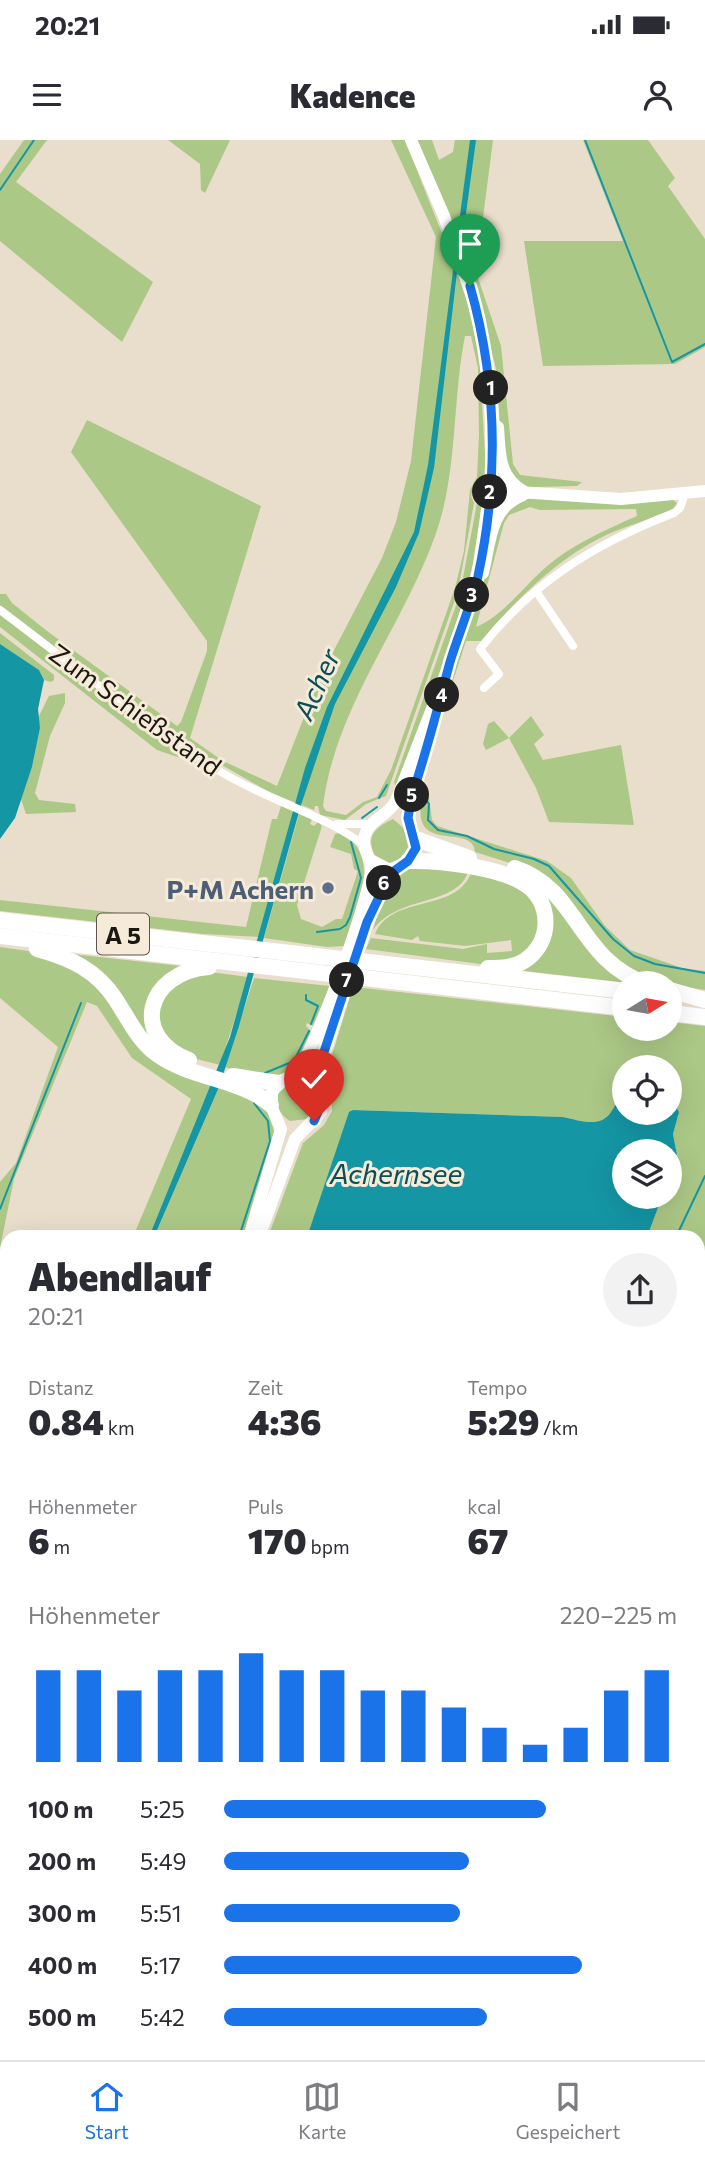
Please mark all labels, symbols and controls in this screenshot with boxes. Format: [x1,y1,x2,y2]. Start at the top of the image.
text: 20:21 [35,9,100,40]
text: Kadence [289,75,416,115]
icon: menu [28,76,66,114]
icon: person [639,76,677,114]
pin [440,214,500,286]
icon: arrive [451,225,489,263]
pin: 1 [474,370,508,406]
text: 1 [486,376,495,399]
pin: 2 [472,474,508,510]
text: 2 [484,480,495,503]
pin: 3 [454,578,490,612]
text: 3 [466,583,477,606]
street label: Zum Schießstand [44,636,228,782]
water label: Acher [285,643,347,726]
pin: 4 [424,678,460,712]
text: 4 [436,683,447,706]
pin: 5 [394,778,430,812]
text: 5 [406,783,417,806]
pin: 6 [366,866,402,900]
text: 6 [378,871,389,894]
place label: P+M Achern [166,873,314,904]
marker: P+M Achern [320,880,336,896]
road number: A 5 [97,914,149,954]
pin: 7 [330,962,364,998]
text: 7 [341,968,352,991]
north arrow [612,971,682,1041]
map controls [612,971,682,1209]
pin [284,1049,344,1121]
button: locate [612,1055,682,1125]
icon: check [295,1060,333,1098]
button: layers [612,1139,682,1209]
water label: Achernsee [329,1156,462,1190]
text: Abendlauf [28,1252,211,1299]
button: share [603,1253,677,1327]
text: 20:21 [28,1302,84,1330]
text: Distanz [28,1376,94,1399]
text: Zeit [248,1376,283,1399]
text: Tempo [467,1376,527,1399]
text: 0.84 [28,1399,104,1442]
text: 4:36 [248,1399,322,1442]
text: 5:29 [467,1399,539,1442]
text: km [104,1416,135,1439]
text: /km [539,1416,578,1439]
text: Höhenmeter [28,1495,137,1518]
text: Puls [248,1495,284,1518]
text: kcal [467,1495,501,1518]
text: 6 [28,1518,50,1561]
text: 170 [248,1518,307,1561]
text: 67 [467,1518,508,1561]
text: m [50,1535,70,1558]
text: bpm [307,1535,350,1558]
text: Höhenmeter [28,1601,160,1629]
text: 220–225 m [560,1601,677,1629]
text: 100 m [28,1795,93,1823]
text: 5:25 [140,1795,185,1823]
text: 200 m [28,1847,96,1875]
text: 5:49 [140,1847,186,1875]
text: 300 m [28,1899,96,1927]
text: 5:51 [140,1899,182,1927]
text: 400 m [28,1951,97,1979]
text: 5:17 [140,1951,181,1979]
text: 500 m [28,2003,96,2031]
text: 5:42 [140,2003,185,2031]
tab: Start [85,2078,129,2143]
tab: Karte [298,2078,346,2143]
tab: Gespeichert [516,2078,620,2143]

